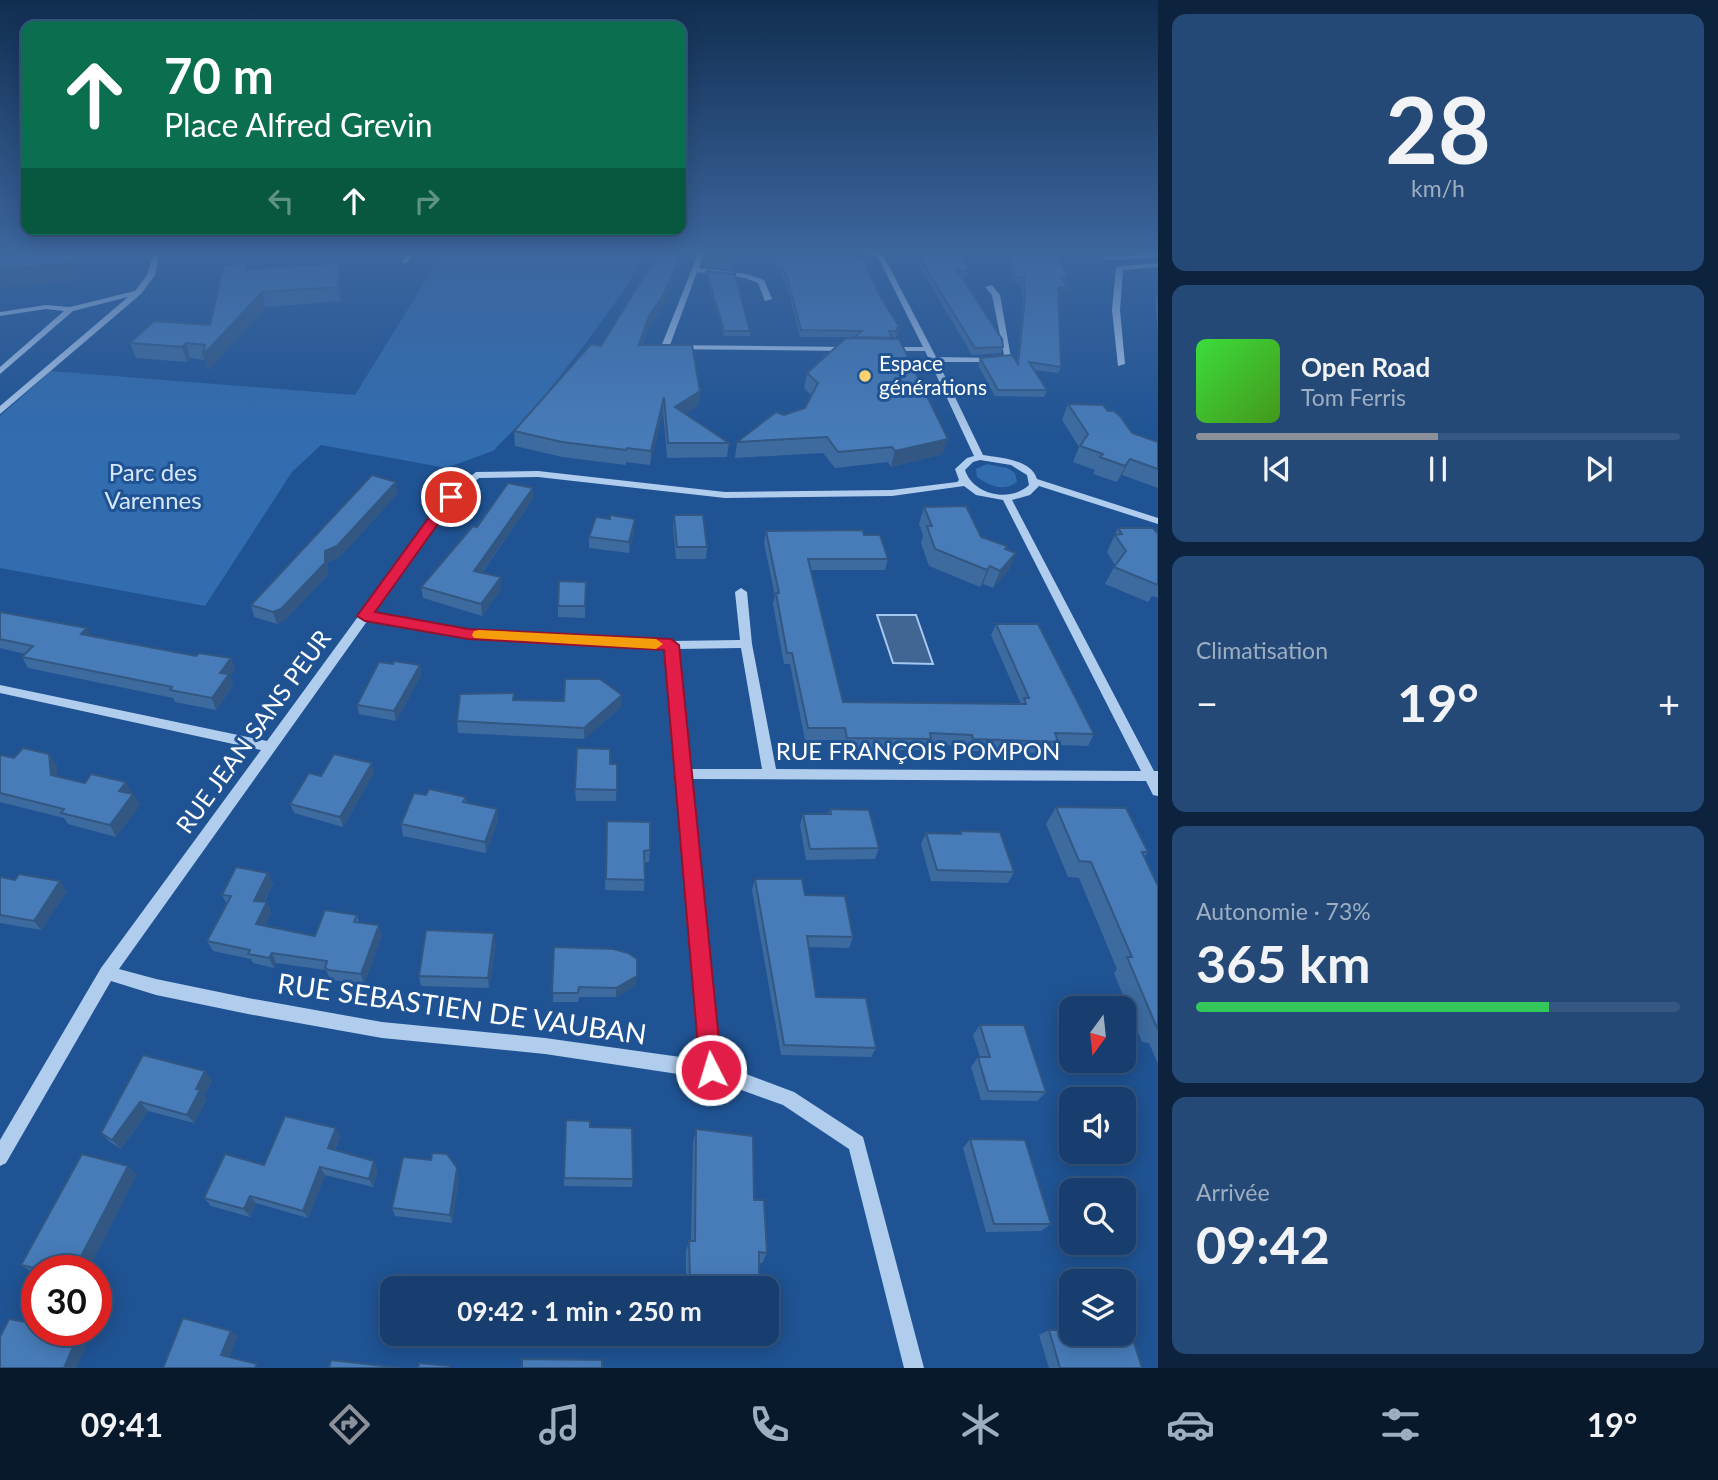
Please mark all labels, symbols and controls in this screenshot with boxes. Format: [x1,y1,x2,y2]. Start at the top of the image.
text: 70 m [164,46,274,104]
icon: ahead [49,49,140,140]
text: 28 [1385,74,1491,183]
text: Place Alfred Grevin [164,105,433,144]
text: km/h [1411,174,1465,202]
icon: left [262,182,300,220]
icon: ahead [335,182,373,220]
icon: right [408,182,446,220]
place label: Espace générations [879,350,987,399]
text: Open Road [1301,351,1430,383]
marker: Espace générations [857,368,873,384]
text: Tom Ferris [1301,383,1406,411]
icon: previous [1258,450,1296,488]
icon: pause [1419,450,1457,488]
icon: next [1580,450,1618,488]
park label: Parc des Varennes [104,457,202,514]
pin [421,467,481,527]
icon: arrive [432,478,470,516]
street label: RUE JEAN SANS PEUR [169,624,336,838]
text: Climatisation [1196,636,1328,664]
text: 19° [1397,671,1479,733]
text: − [1196,680,1218,726]
text: + [1658,680,1680,726]
street label: RUE FRANÇOIS POMPON [776,736,1060,765]
text: Autonomie · 73% [1196,897,1371,925]
text: 365 km [1196,932,1370,994]
street label: RUE SEBASTIEN DE VAUBAN [276,965,649,1051]
north arrow [1059,996,1136,1073]
map controls [1059,996,1136,1346]
position arrow [674,1033,748,1107]
button: sound [1059,1087,1136,1164]
button: search [1059,1178,1136,1255]
text: Arrivée [1196,1178,1270,1206]
text: 09:42 [1196,1213,1330,1275]
speed limit sign: 30 [21,1255,112,1346]
button: layers [1059,1269,1136,1346]
text: 09:42 · 1 min · 250 m [457,1295,702,1327]
icon: directions [325,1400,374,1449]
icon: music [535,1400,584,1449]
icon: phone [745,1400,794,1449]
icon: climate [956,1400,1005,1449]
icon: car [1166,1400,1215,1449]
icon: filters [1376,1400,1425,1449]
text: 09:41 [81,1405,163,1444]
text: 19° [1587,1405,1637,1444]

